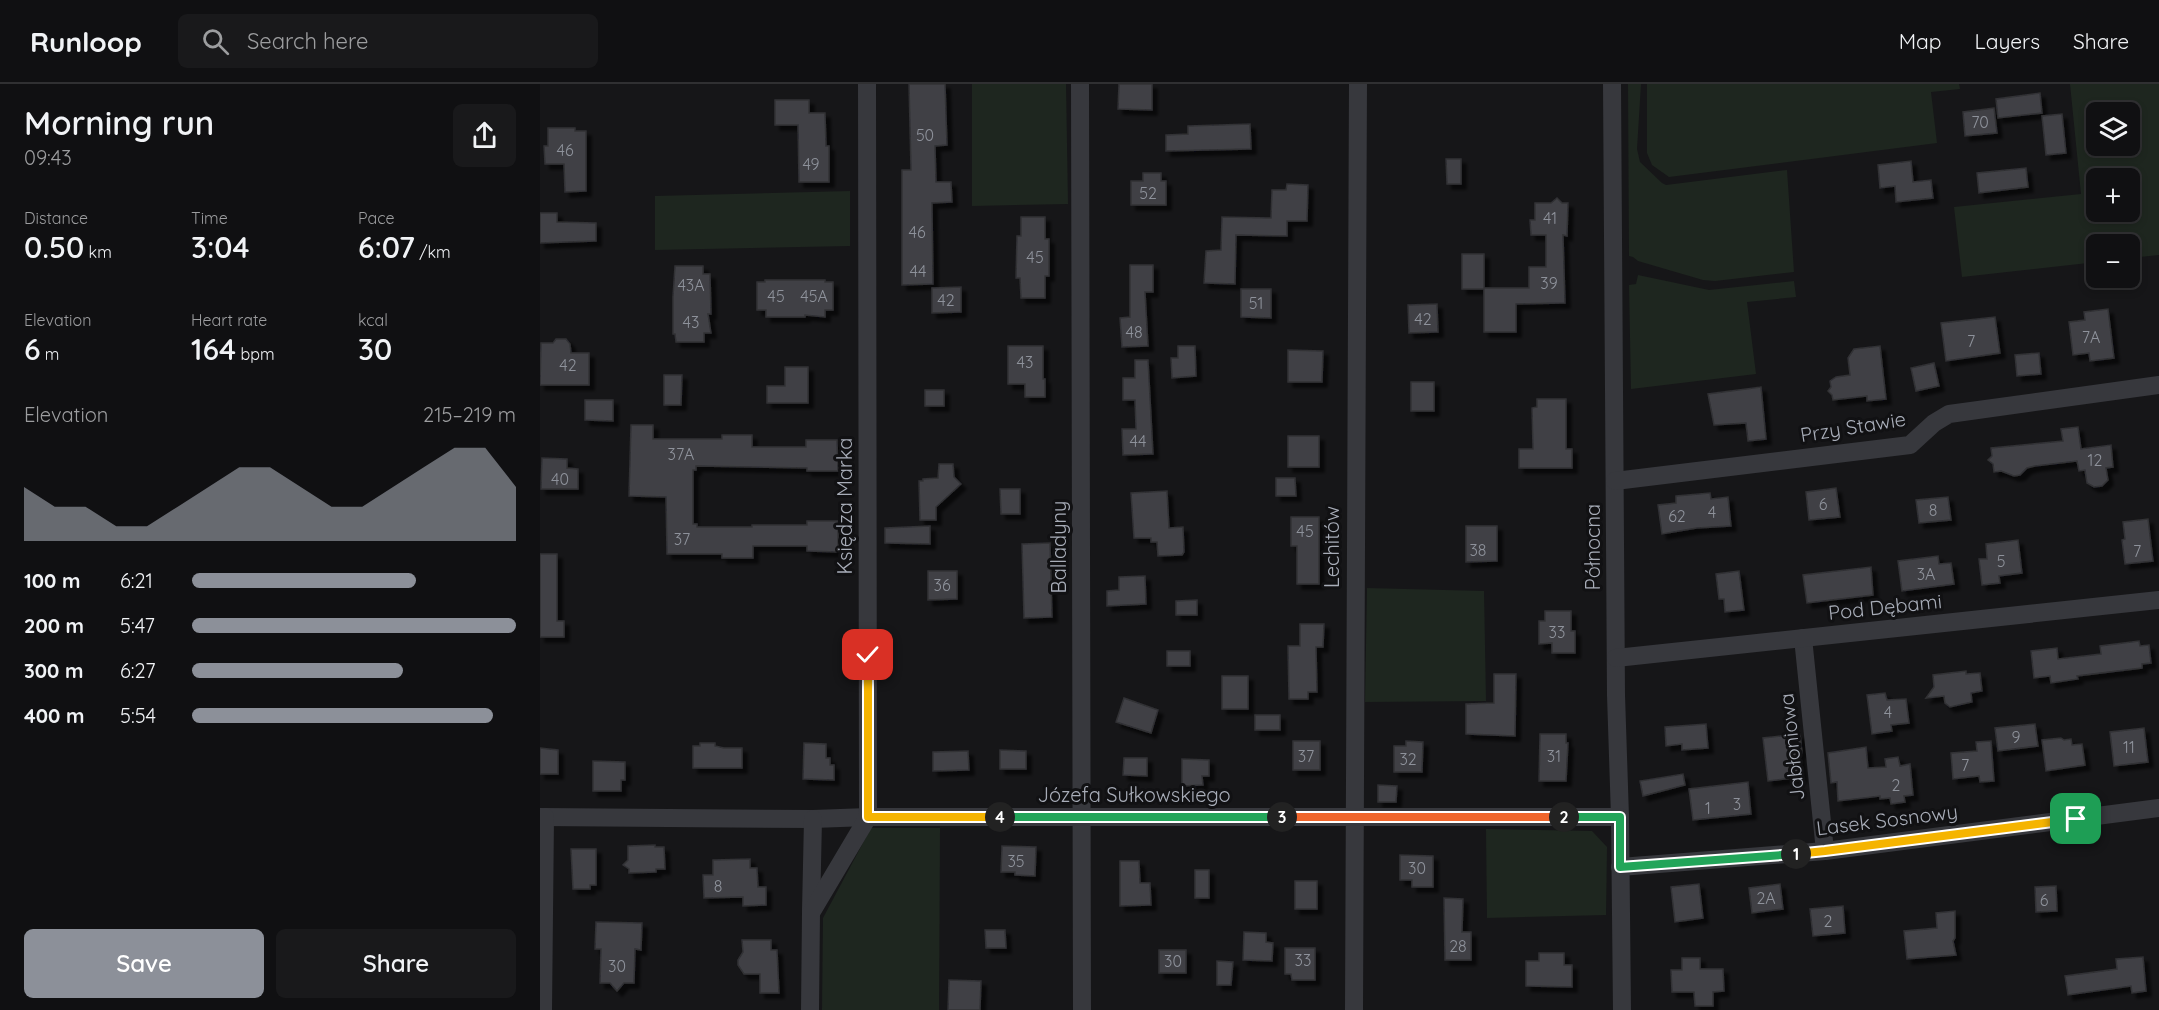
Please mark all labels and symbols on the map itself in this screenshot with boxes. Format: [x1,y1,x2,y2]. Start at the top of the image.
house number: 70 [1971,112,1989,132]
house number: 50 [916,125,934,145]
house number: 46 [556,140,574,160]
house number: 49 [802,154,820,174]
house number: 52 [1139,183,1157,203]
house number: 41 [1543,208,1557,228]
house number: 46 [908,222,926,242]
house number: 45 [1026,247,1044,267]
house number: 44 [910,261,926,281]
house number: 39 [1540,273,1558,293]
house number: 43A [677,275,705,295]
house number: 45 [767,286,785,306]
house number: 45A [800,286,828,306]
house number: 42 [937,290,955,310]
house number: 51 [1249,293,1263,313]
house number: 42 [1414,309,1432,329]
house number: 43 [683,312,699,332]
house number: 48 [1125,322,1143,342]
house number: 7A [2082,327,2100,347]
house number: 7 [1967,331,1975,351]
house number: 43 [1017,352,1033,372]
house number: 42 [559,355,577,375]
street label: Przy Stawie [1798,406,1908,447]
house number: 44 [1130,431,1146,451]
street label: Księdza Marka [832,438,857,574]
house number: 37A [668,444,694,464]
house number: 12 [2088,450,2103,470]
house number: 40 [551,469,569,489]
house number: 6 [1819,494,1828,514]
house number: 8 [1929,500,1937,520]
street label: Balladyny [1046,501,1071,593]
house number: 4 [1708,502,1716,522]
street label: Północna [1580,504,1605,590]
street label: Lechitów [1319,506,1344,588]
house number: 62 [1668,506,1686,526]
house number: 45 [1296,521,1314,541]
house number: 37 [674,529,690,549]
house number: 38 [1469,540,1487,560]
house number: 7 [2133,541,2141,561]
house number: 5 [1997,551,2005,571]
house number: 3A [1917,564,1935,584]
house number: 36 [934,575,951,595]
street label: Pod Dębami [1827,588,1943,625]
house number: 33 [1549,622,1565,642]
pin [842,629,893,680]
street label: Jabłoniowa [1773,692,1810,802]
house number: 4 [1884,702,1892,722]
house number: 9 [2012,727,2021,747]
house number: 11 [2123,737,2135,757]
house number: 37 [1298,746,1314,766]
house number: 31 [1547,746,1561,766]
house number: 32 [1399,749,1417,769]
house number: 7 [1961,755,1969,775]
house number: 2 [1892,775,1901,795]
street label: Józefa Sułkowskiego [1037,782,1231,807]
pin [2050,793,2101,844]
house number: 3 [1733,794,1741,814]
house number: 1 [1705,798,1711,818]
street label: Lasek Sosnowy [1815,798,1959,841]
pin: 4 [985,802,1015,832]
pin: 3 [1267,802,1297,832]
pin: 2 [1549,802,1579,832]
pin: 1 [1781,839,1811,869]
house number: 35 [1007,851,1025,871]
house number: 30 [1408,858,1426,878]
house number: 8 [714,876,722,896]
house number: 2A [1756,888,1776,908]
house number: 6 [2040,890,2049,910]
house number: 2 [1824,911,1833,931]
house number: 28 [1449,936,1467,956]
house number: 33 [1295,950,1311,970]
house number: 30 [1164,951,1182,971]
house number: 30 [608,956,626,976]

